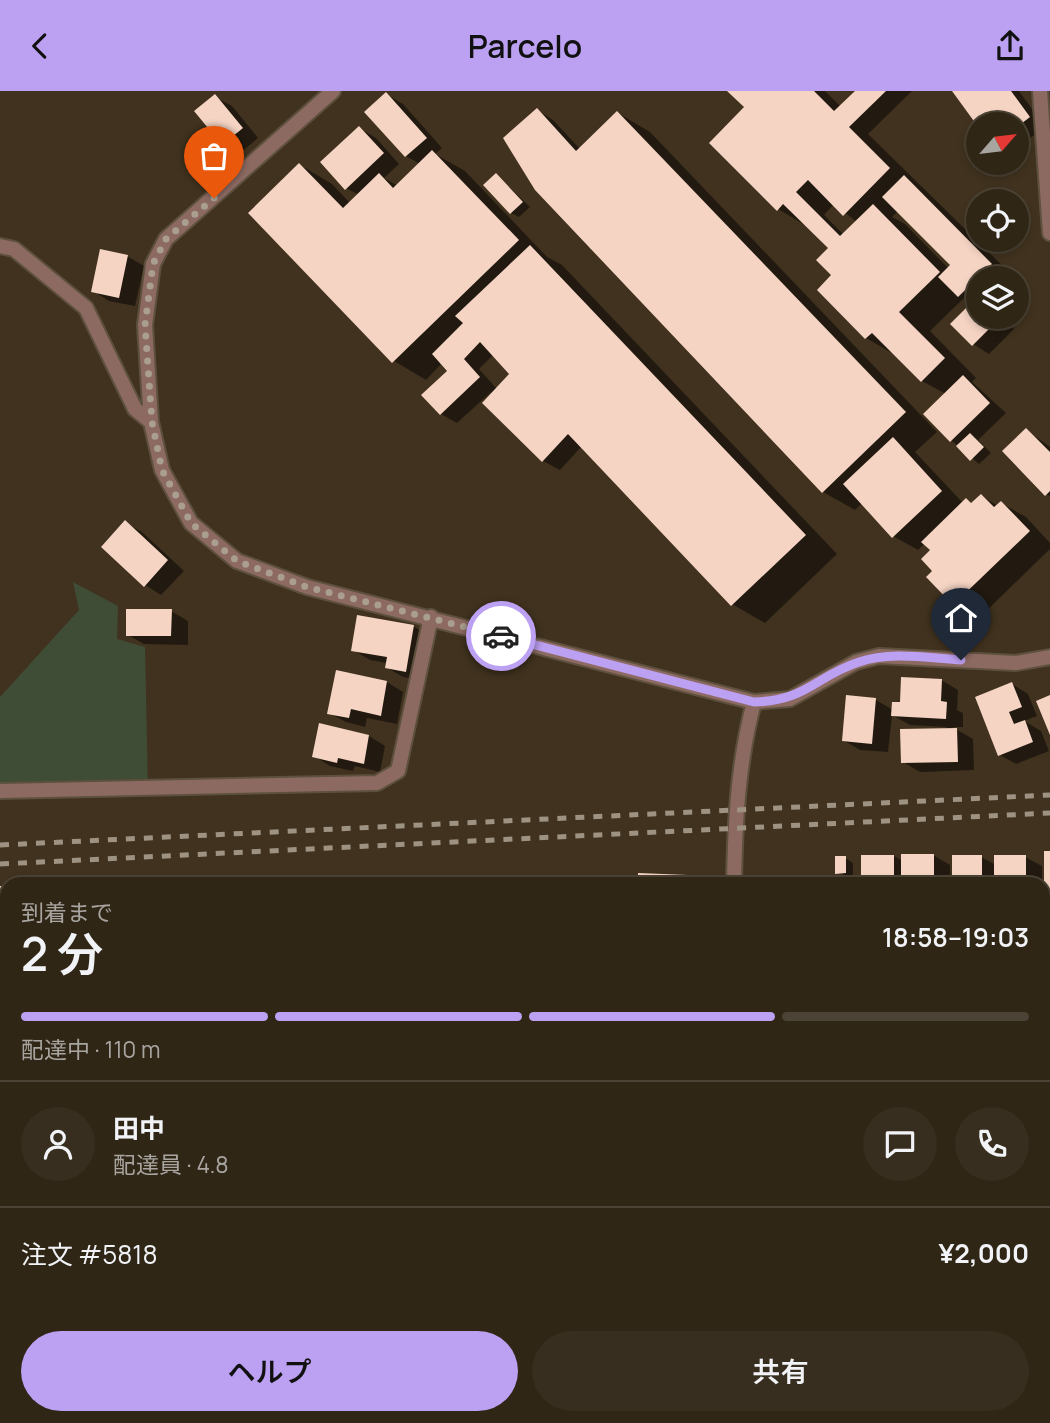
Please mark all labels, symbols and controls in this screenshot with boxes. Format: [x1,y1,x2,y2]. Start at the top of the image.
text: Parcelo [468,24,582,68]
icon: back [21,27,59,65]
icon: share [991,27,1029,65]
north arrow [966,112,1029,175]
map controls [966,112,1029,329]
pin [184,126,244,198]
icon: bag [195,137,233,175]
button: locate [966,189,1029,252]
button: layers [966,266,1029,329]
pin [931,588,991,660]
icon: home [942,599,980,637]
courier [466,601,536,671]
icon: car [482,617,520,655]
text: 到着まで [21,896,113,928]
text: 18:58–19:03 [882,919,1029,955]
text: 2 分 [21,922,103,985]
text: 配達中 · 110 m [21,1033,160,1065]
button: person [21,1107,95,1181]
button: chat [863,1107,937,1181]
button: phone [955,1107,1029,1181]
text: 田中 [113,1110,165,1146]
text: 配達員 · 4.8 [113,1148,229,1180]
text: ¥2,000 [938,1235,1029,1271]
text: 注文 #5818 [21,1236,157,1272]
button: ヘルプ [21,1331,518,1411]
button: 共有 [532,1331,1029,1411]

